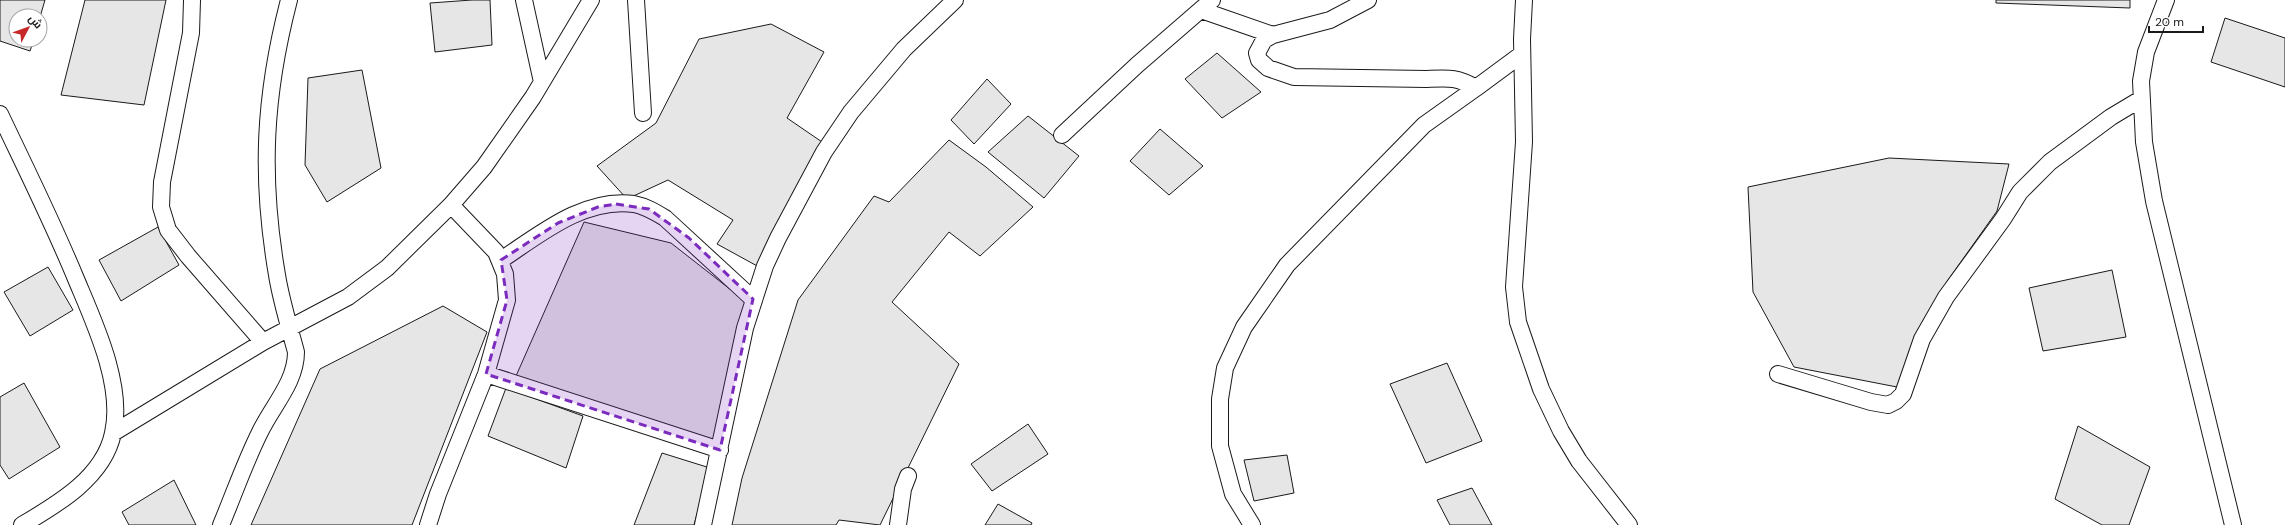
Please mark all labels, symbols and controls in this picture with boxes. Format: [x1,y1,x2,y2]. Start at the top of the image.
north arrow [8,8,48,48]
scale bar [2149,8,2203,34]
text: ش [26,12,45,31]
text: 20 m [2155,14,2184,30]

